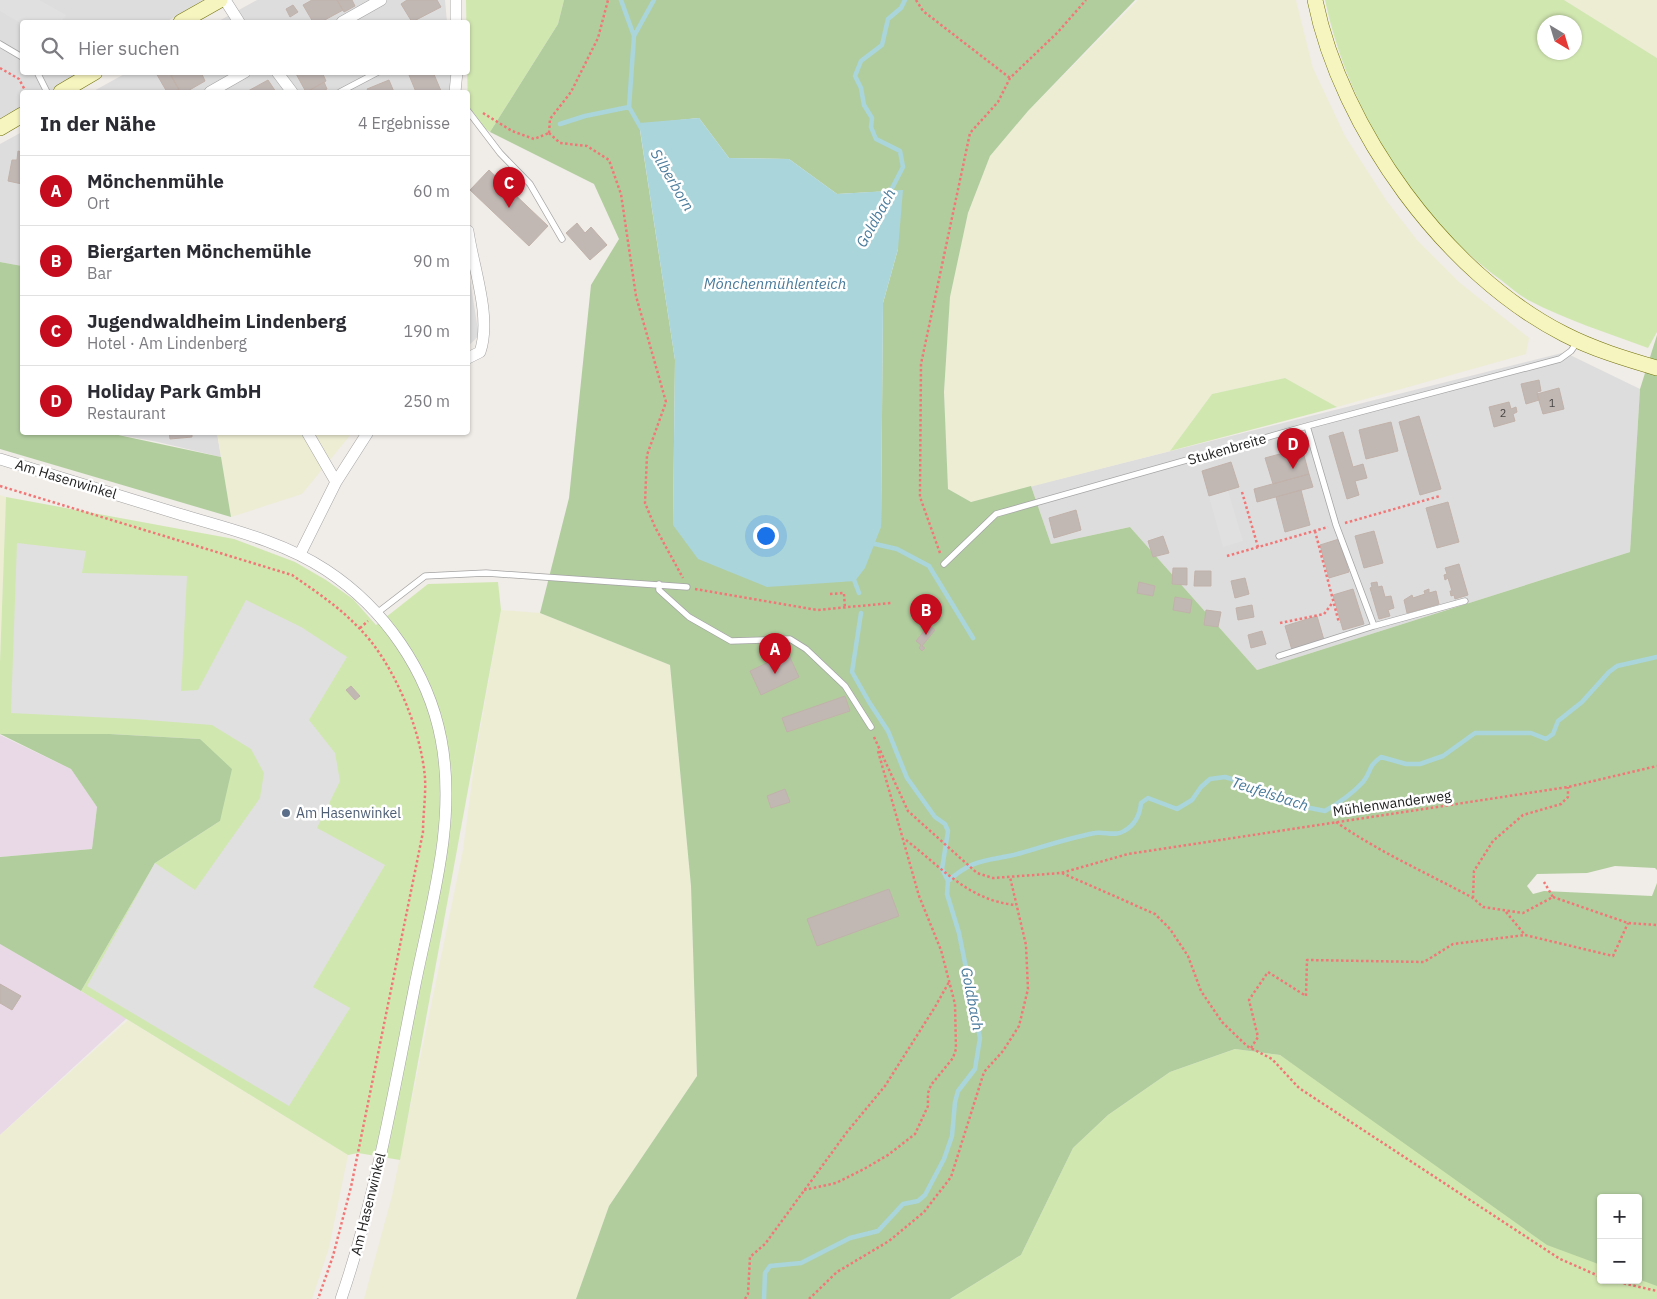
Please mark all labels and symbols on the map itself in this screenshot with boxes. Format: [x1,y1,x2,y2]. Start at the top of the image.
north arrow [1537,15,1582,60]
water label: Silberborn [647,145,698,214]
pin: C [493,167,525,208]
water label: Goldbach [852,185,899,250]
water label: Mönchenmühlenteich [704,274,846,293]
house number: 1 [1549,396,1556,410]
house number: 2 [1500,406,1506,420]
pin: D [1277,428,1309,469]
street label: Stukenbreite [1186,429,1269,469]
street label: Am Hasenwinkel [13,455,119,503]
your location [753,523,779,549]
pin: B [910,594,942,635]
pin: A [759,633,791,674]
water label: Teufelsbach [1229,772,1311,815]
street label: Mühlenwanderweg [1332,786,1453,820]
place label: Am Hasenwinkel [296,804,401,822]
marker: Am Hasenwinkel [280,807,292,819]
water label: Goldbach [957,966,988,1032]
street label: Am Hasenwinkel [347,1151,389,1257]

